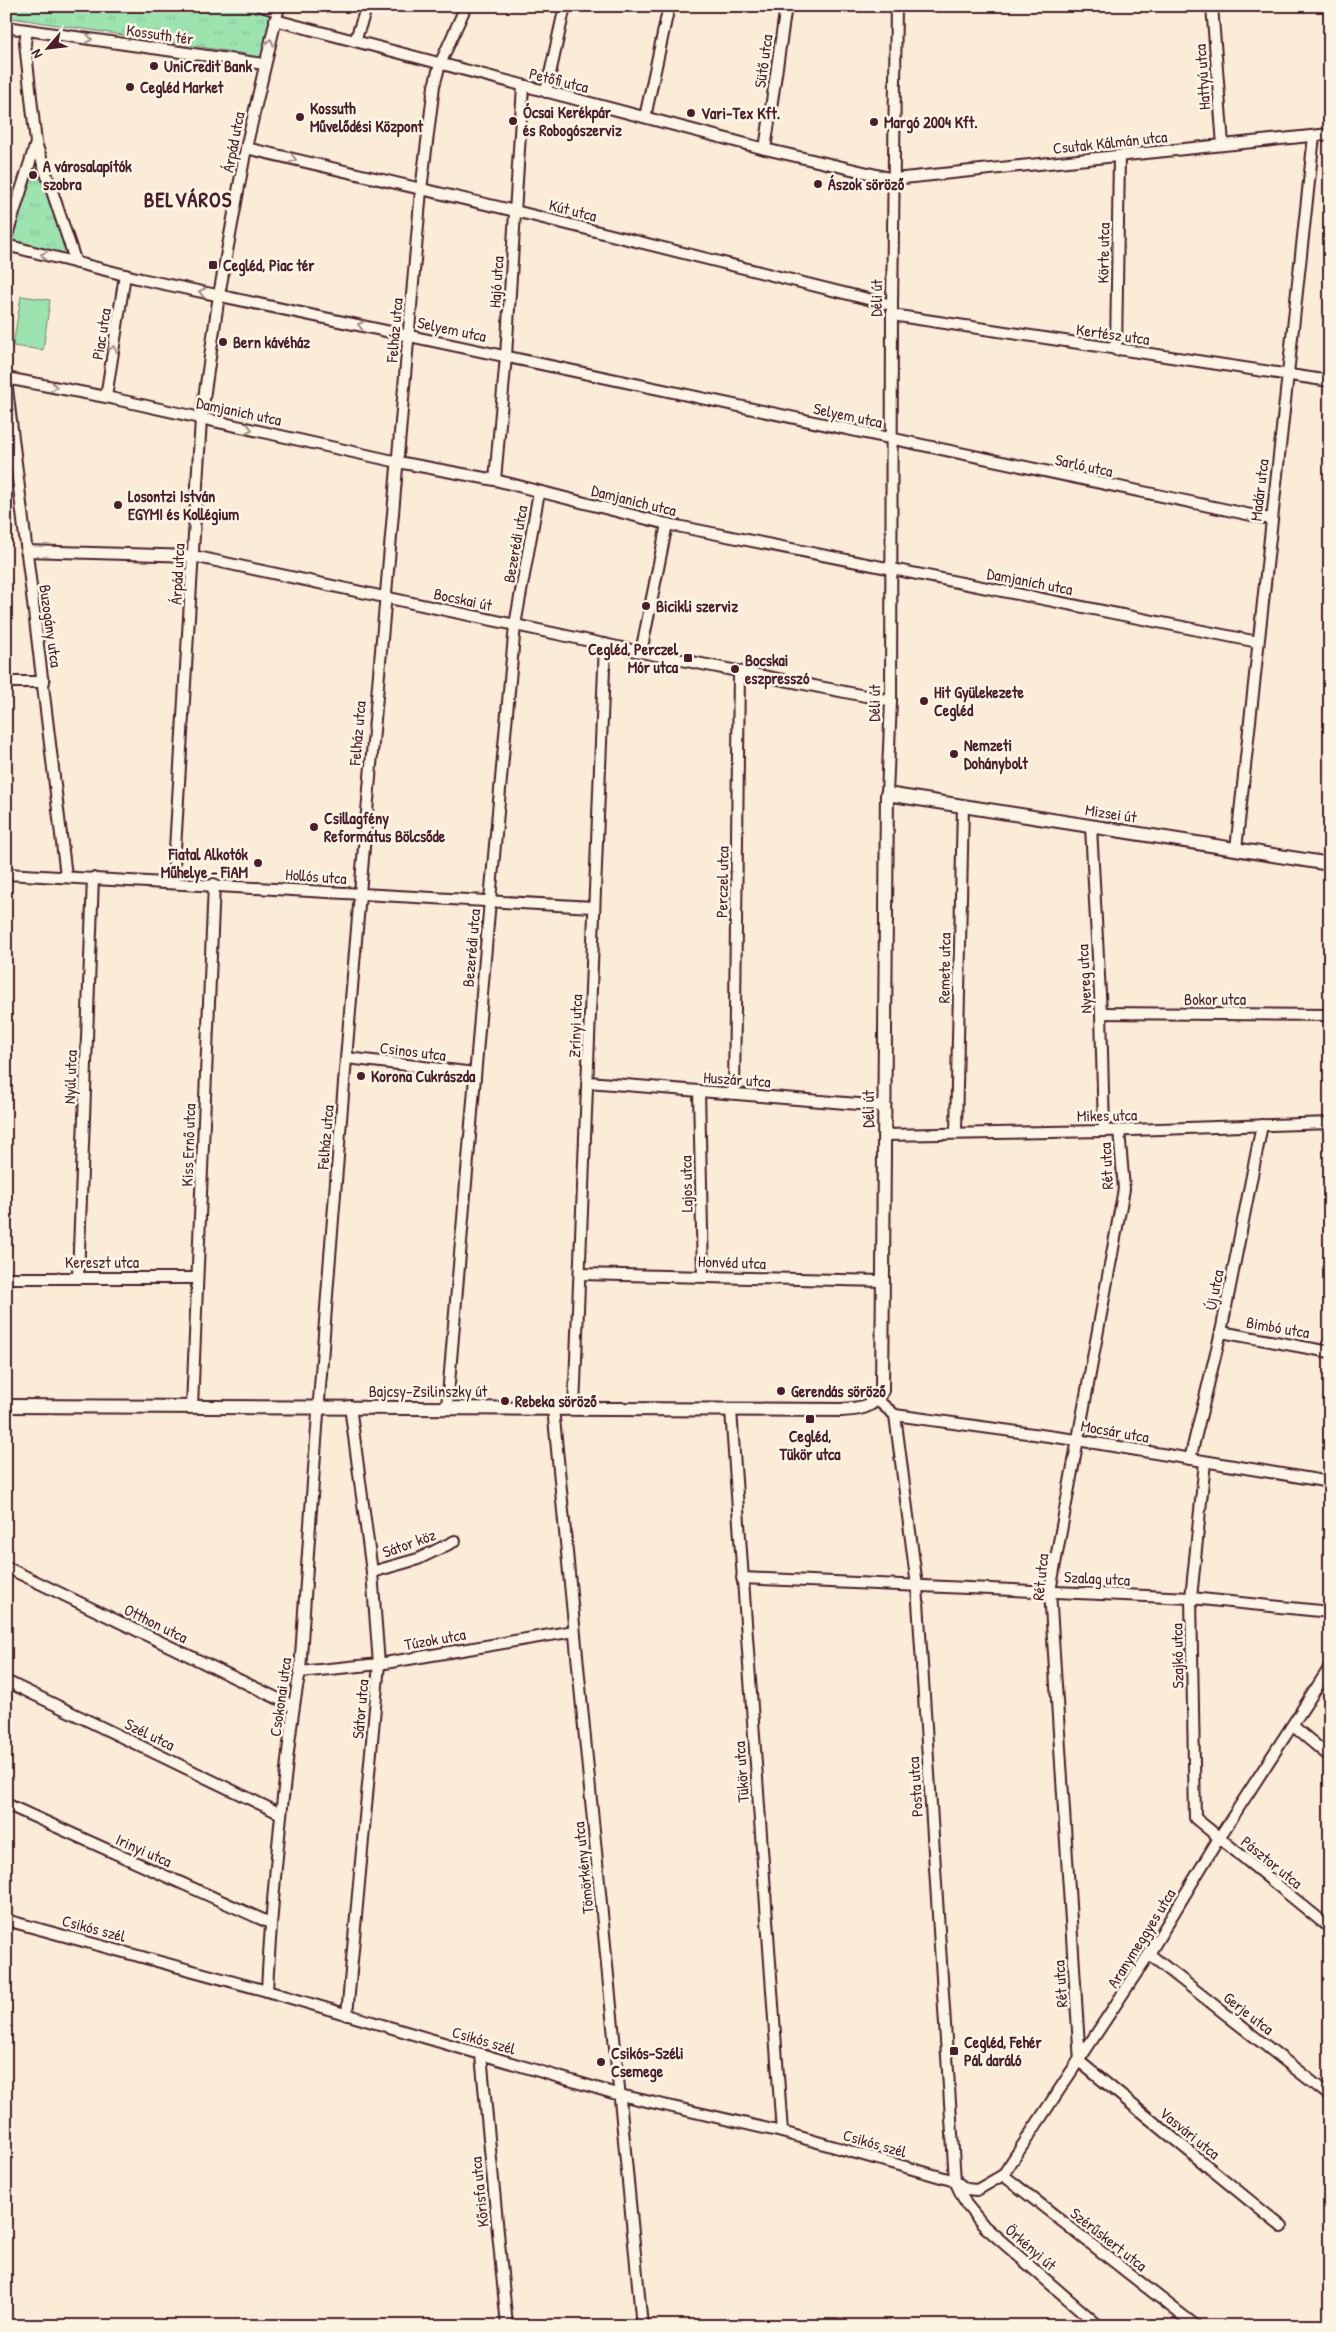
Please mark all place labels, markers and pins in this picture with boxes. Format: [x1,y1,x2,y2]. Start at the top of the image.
place label: UniCredit Bank [164,55,253,77]
marker: UniCredit Bank [148,60,160,72]
place label: Cegléd Market [140,76,224,99]
marker: Cegléd Market [124,81,136,93]
place label: Kossuth Művelődési Központ [310,97,424,138]
place label: Ócsai Kerékpár és Robogószerviz [523,101,622,142]
place label: Vari-Tex Kft. [701,102,780,124]
marker: Vari-Tex Kft. [685,107,697,119]
marker: Kossuth Művelődési Központ [294,111,306,123]
place label: Margó 2004 Kft. [884,111,978,134]
marker: Ócsai Kerékpár és Robogószerviz [507,115,519,127]
marker: Margó 2004 Kft. [868,116,880,128]
place label: A városalapítók szobra [43,155,132,195]
marker: A városalapítók szobra [27,169,39,181]
place label: Ászok söröző [828,173,905,195]
marker: Ászok söröző [812,178,824,190]
place label: Cegléd, Piac tér [223,254,315,277]
marker: Cegléd, Piac tér [207,259,219,271]
place label: Bern kávéház [233,331,310,353]
marker: Bern kávéház [217,336,229,348]
place label: Losontzi István EGYMI és Kollégium [128,485,239,526]
marker: Losontzi István EGYMI és Kollégium [112,499,124,511]
place label: Bicikli szerviz [656,595,738,617]
marker: Bicikli szerviz [640,600,652,612]
place label: Cegléd, Perczel Mór utca [588,638,679,678]
place label: Bocskai eszpresszó [745,649,810,690]
marker: Cegléd, Perczel Mór utca [682,652,694,664]
marker: Bocskai eszpresszó [729,663,741,675]
place label: Hit Gyülekezete Cegléd [934,681,1024,722]
marker: Hit Gyülekezete Cegléd [918,695,930,707]
place label: Nemzeti Dohánybolt [964,734,1028,775]
marker: Nemzeti Dohánybolt [948,748,960,760]
place label: Csillagfény Református Bölcsőde [324,807,446,847]
marker: Csillagfény Református Bölcsőde [308,821,320,833]
place label: Fiatal Alkotók Műhelye - FiAM [161,843,248,884]
marker: Fiatal Alkotók Műhelye - FiAM [252,857,264,869]
place label: Korona Cukrászda [371,1065,476,1087]
marker: Korona Cukrászda [355,1070,367,1082]
place label: Gerendás söröző [791,1380,886,1402]
marker: Gerendás söröző [775,1385,787,1397]
place label: Rebeka söröző [515,1390,597,1412]
marker: Rebeka söröző [499,1395,511,1407]
marker: Cegléd, Tükör utca [804,1413,816,1425]
place label: Cegléd, Tükör utca [778,1425,841,1465]
place label: Cegléd, Fehér Pál daráló [964,2031,1042,2071]
place label: Csikós-Széli Csemege [611,2042,684,2083]
marker: Cegléd, Fehér Pál daráló [948,2045,960,2057]
marker: Csikós-Széli Csemege [595,2056,607,2068]

